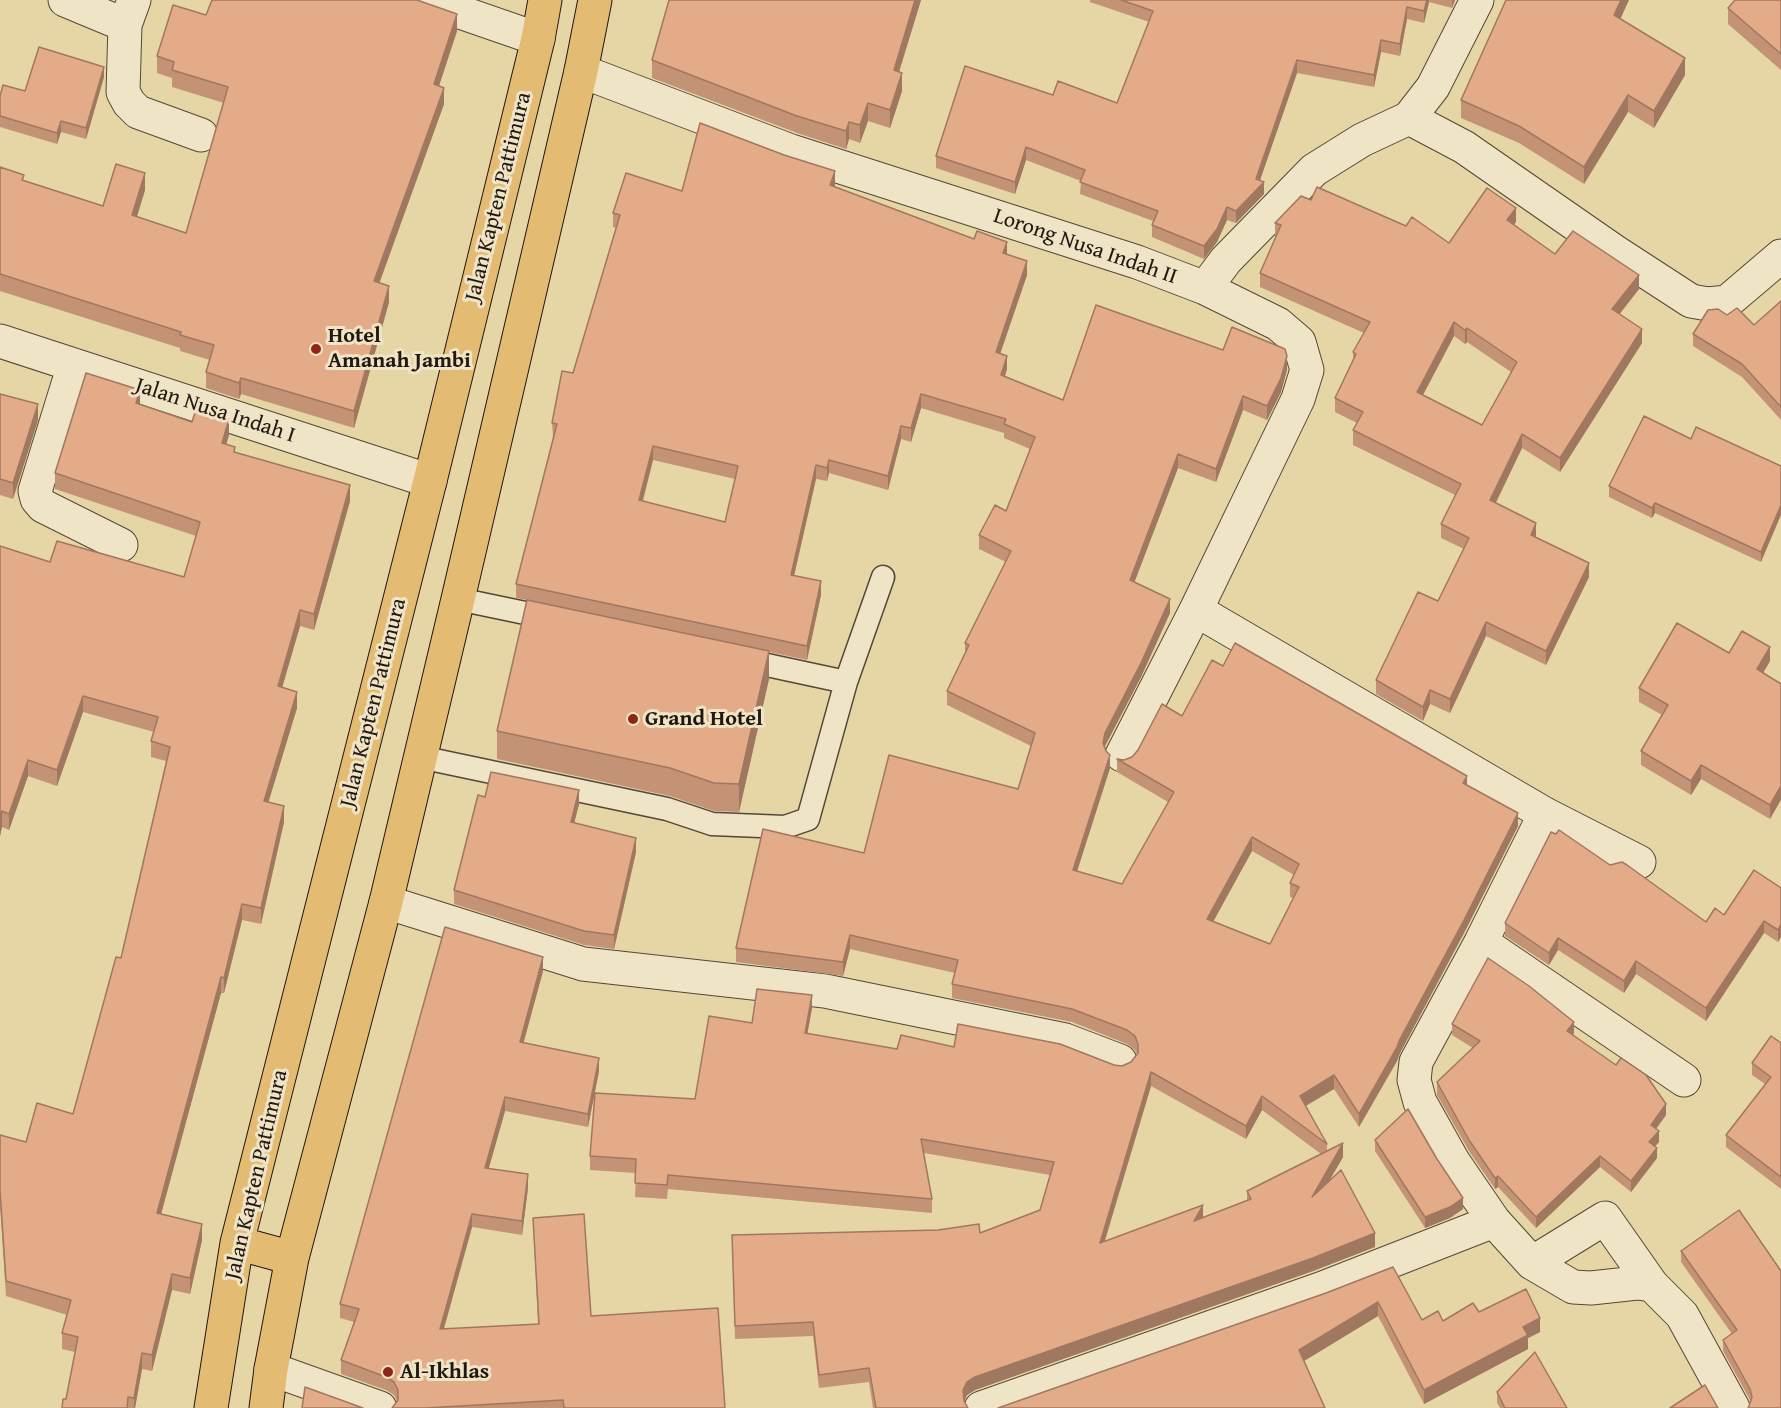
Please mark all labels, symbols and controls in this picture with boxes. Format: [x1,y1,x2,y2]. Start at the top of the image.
street label: Jalan Kapten Pattimura [460,90,538,304]
street label: Lorong Nusa Indah II [990,203,1180,291]
place label: Hotel Amanah Jambi [328,323,471,374]
marker: Hotel Amanah Jambi [309,342,323,356]
street label: Jalan Nusa Indah I [132,373,298,449]
street label: Jalan Kapten Pattimura [335,596,413,810]
place label: Grand Hotel [645,706,763,732]
marker: Grand Hotel [626,712,640,726]
street label: Jalan Kapten Pattimura [220,1067,294,1283]
place label: Al-Ikhlas [400,1359,489,1385]
marker: Al-Ikhlas [381,1365,395,1379]

